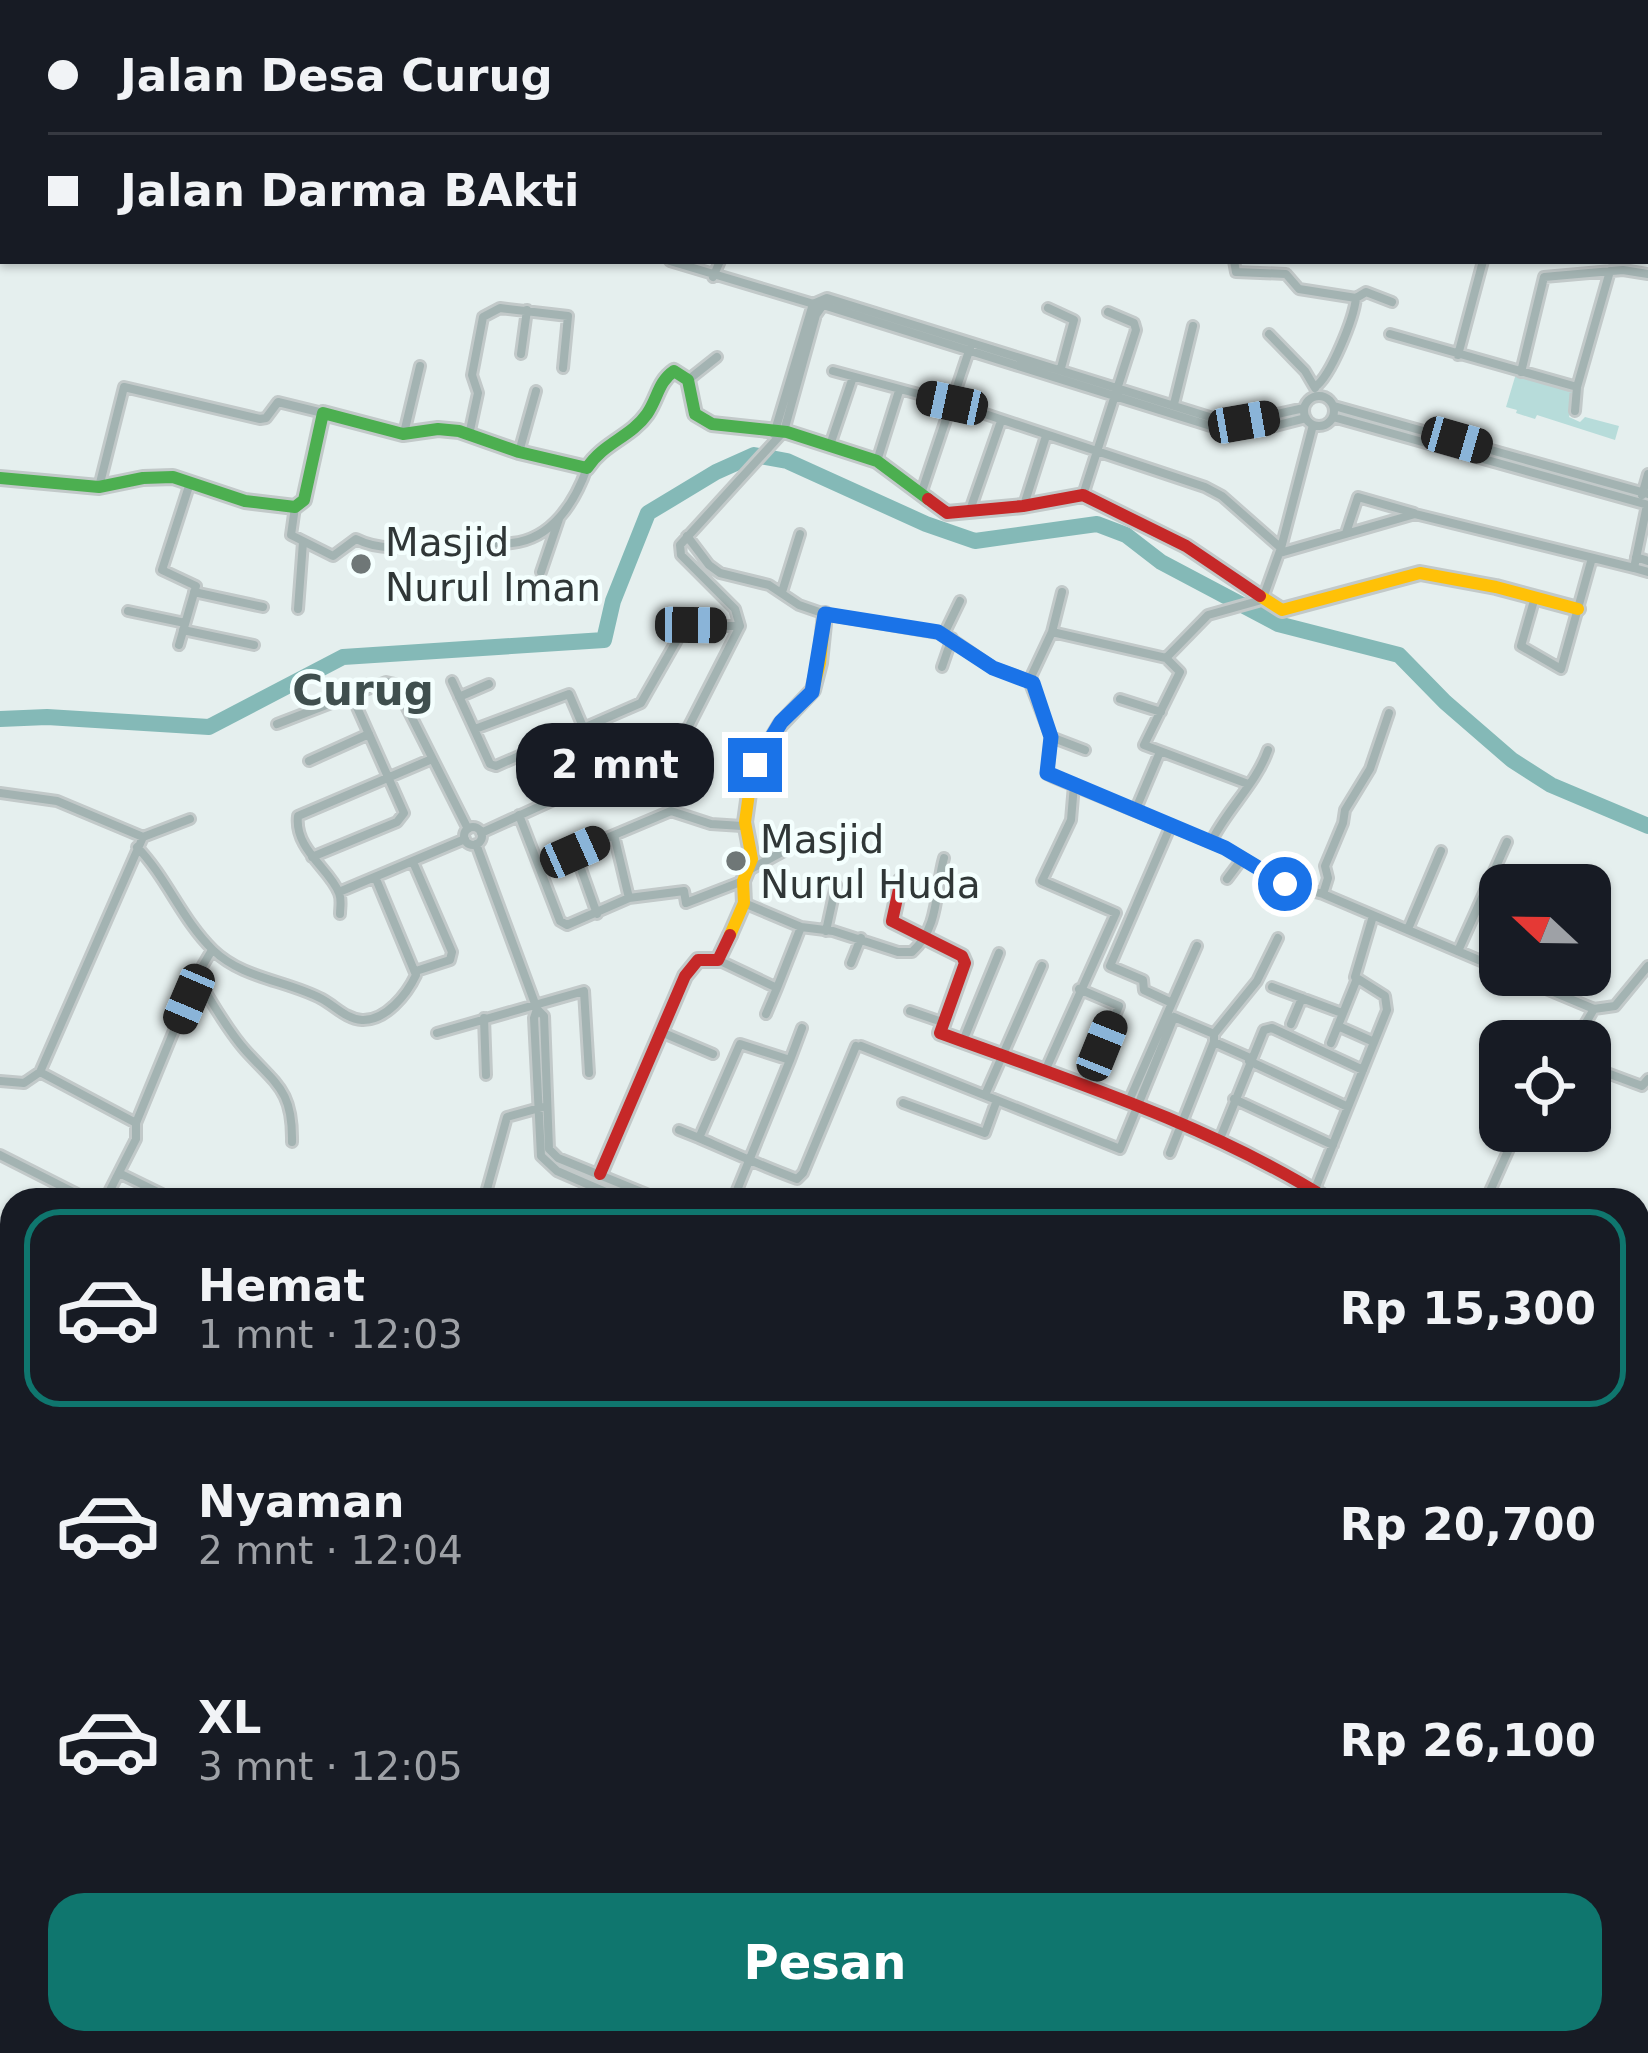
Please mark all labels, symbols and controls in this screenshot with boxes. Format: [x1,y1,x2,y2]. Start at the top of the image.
text: Jalan Desa Curug [120,49,553,102]
text: Jalan Darma BAkti [120,164,579,217]
car [913,378,991,428]
car [1205,398,1283,446]
car [1417,413,1497,467]
place label: Masjid Nurul Iman [385,520,601,610]
marker: Masjid Nurul Iman [348,551,374,577]
car [655,606,727,644]
district label: Curug [292,666,434,715]
callout: 2 mnt [515,723,713,807]
route end [728,738,782,792]
text: 2 mnt [551,742,679,787]
place label: Masjid Nurul Huda [760,817,981,907]
car [535,821,615,883]
marker: Masjid Nurul Huda [723,848,749,874]
route start [1258,857,1312,911]
north arrow [1479,864,1611,996]
map controls [1479,864,1611,1152]
car [158,959,220,1039]
car [1072,1006,1132,1086]
button: locate [1479,1020,1611,1152]
icon: car [54,1254,162,1362]
text: Hemat [198,1259,365,1312]
text: Rp 15,300 [1340,1282,1596,1335]
text: 1 mnt · 12:03 [198,1312,463,1357]
icon: car [54,1470,162,1578]
text: Nyaman [198,1475,405,1528]
text: Rp 20,700 [1340,1498,1596,1551]
text: 2 mnt · 12:04 [198,1528,463,1573]
icon: car [54,1686,162,1794]
text: XL [198,1691,261,1744]
text: Rp 26,100 [1340,1714,1596,1767]
text: 3 mnt · 12:05 [198,1744,463,1789]
button: Pesan [48,1893,1602,2031]

